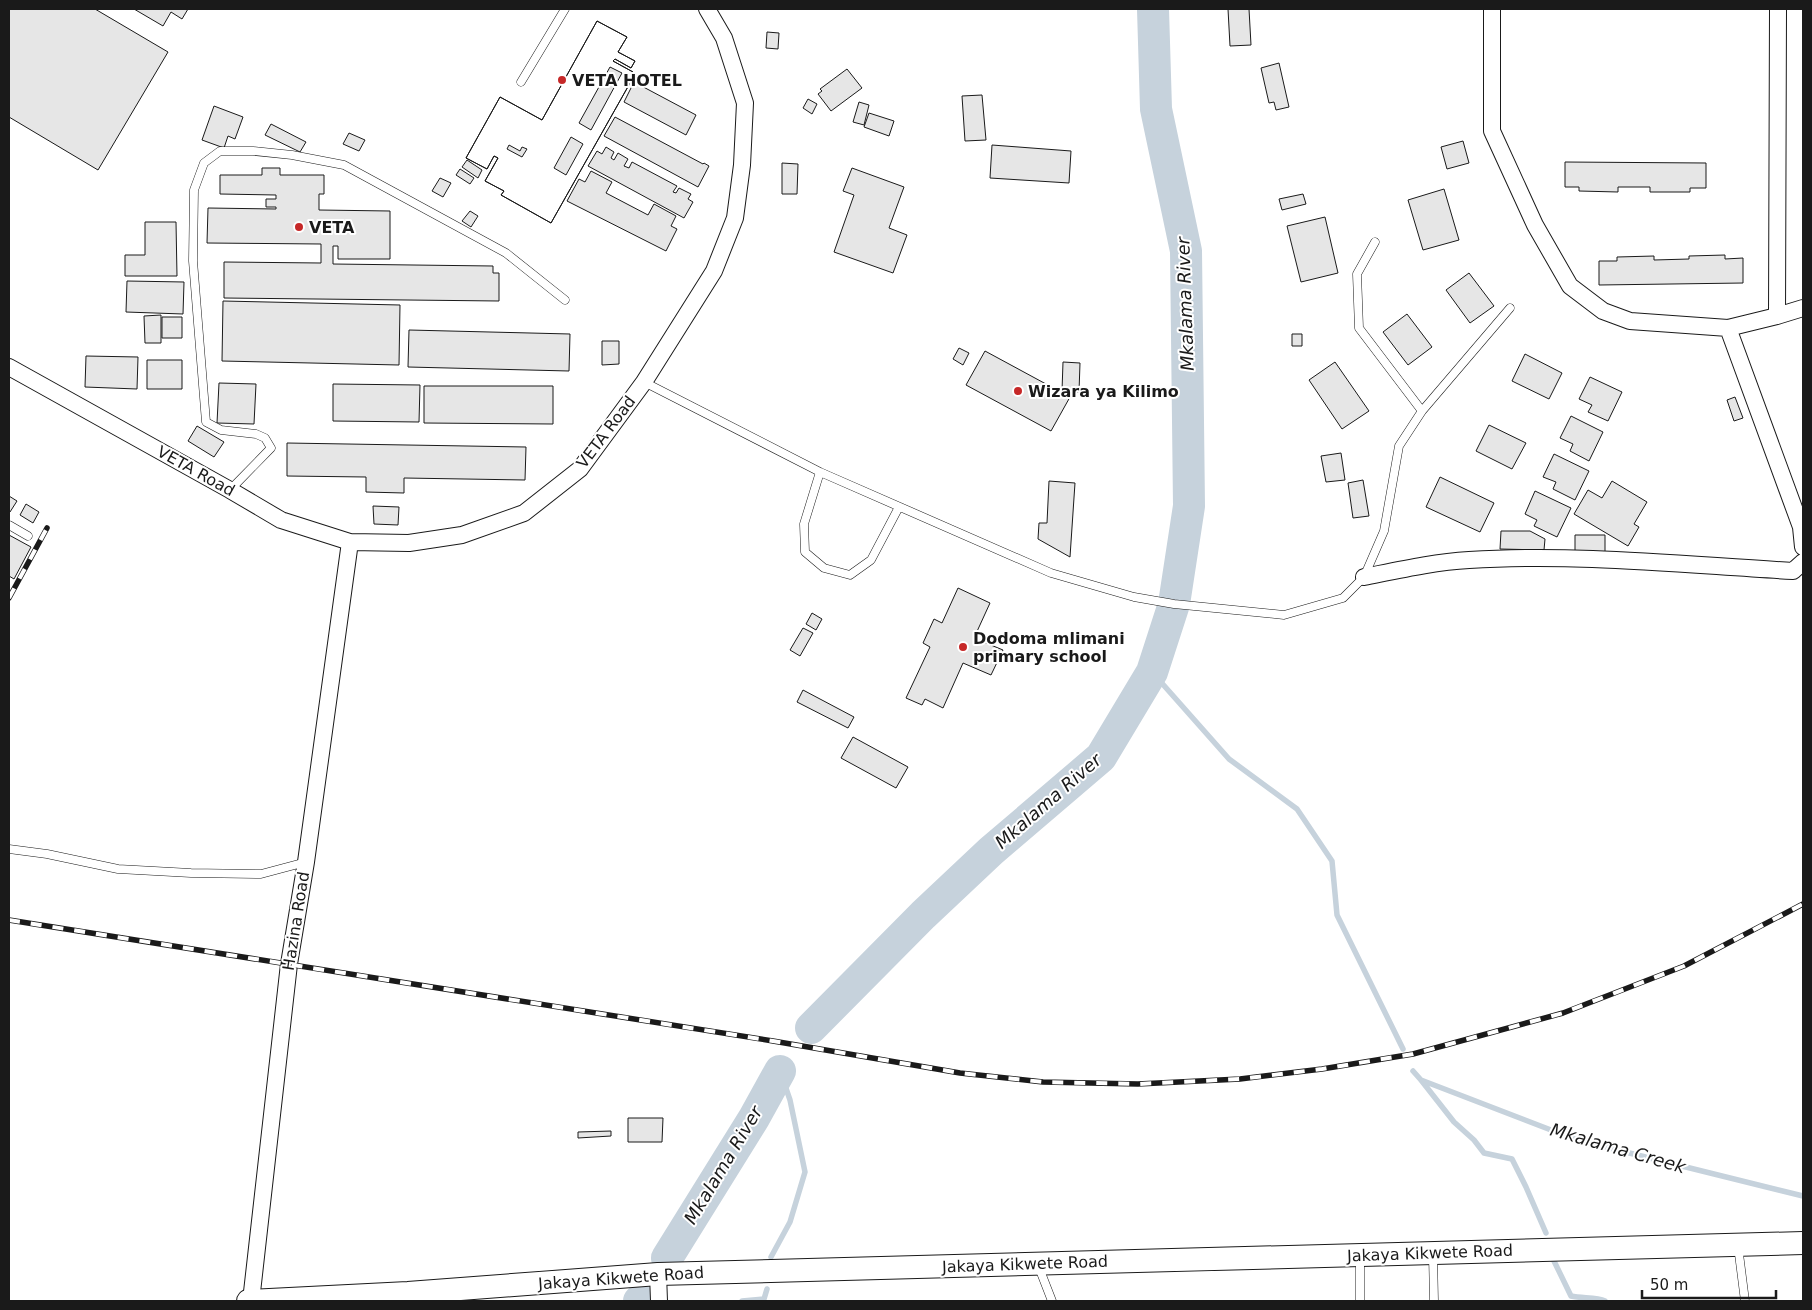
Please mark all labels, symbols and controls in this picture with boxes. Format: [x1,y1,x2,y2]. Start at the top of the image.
place label: VETA HOTEL [572,71,682,90]
marker: VETA HOTEL [556,74,568,86]
place label: VETA [309,218,355,237]
marker: VETA [293,221,305,233]
water label: Mkalama River [1172,235,1198,371]
place label: Wizara ya Kilimo [1028,382,1179,401]
marker: Wizara ya Kilimo [1012,385,1024,397]
street label: VETA Road [573,392,639,472]
street label: VETA Road [154,442,238,500]
place label: Dodoma mlimani primary school [973,629,1125,666]
marker: Dodoma mlimani primary school [957,641,969,653]
water label: Mkalama River [991,748,1107,853]
street label: Hazina Road [279,870,313,972]
water label: Mkalama River [680,1101,767,1228]
water label: Mkalama Creek [1548,1119,1690,1178]
street label: Jakaya Kikwete Road [1346,1241,1513,1265]
street label: Jakaya Kikwete Road [941,1252,1108,1276]
street label: Jakaya Kikwete Road [536,1263,705,1293]
scale bar [1642,1268,1776,1300]
text: 50 m [1650,1276,1688,1294]

